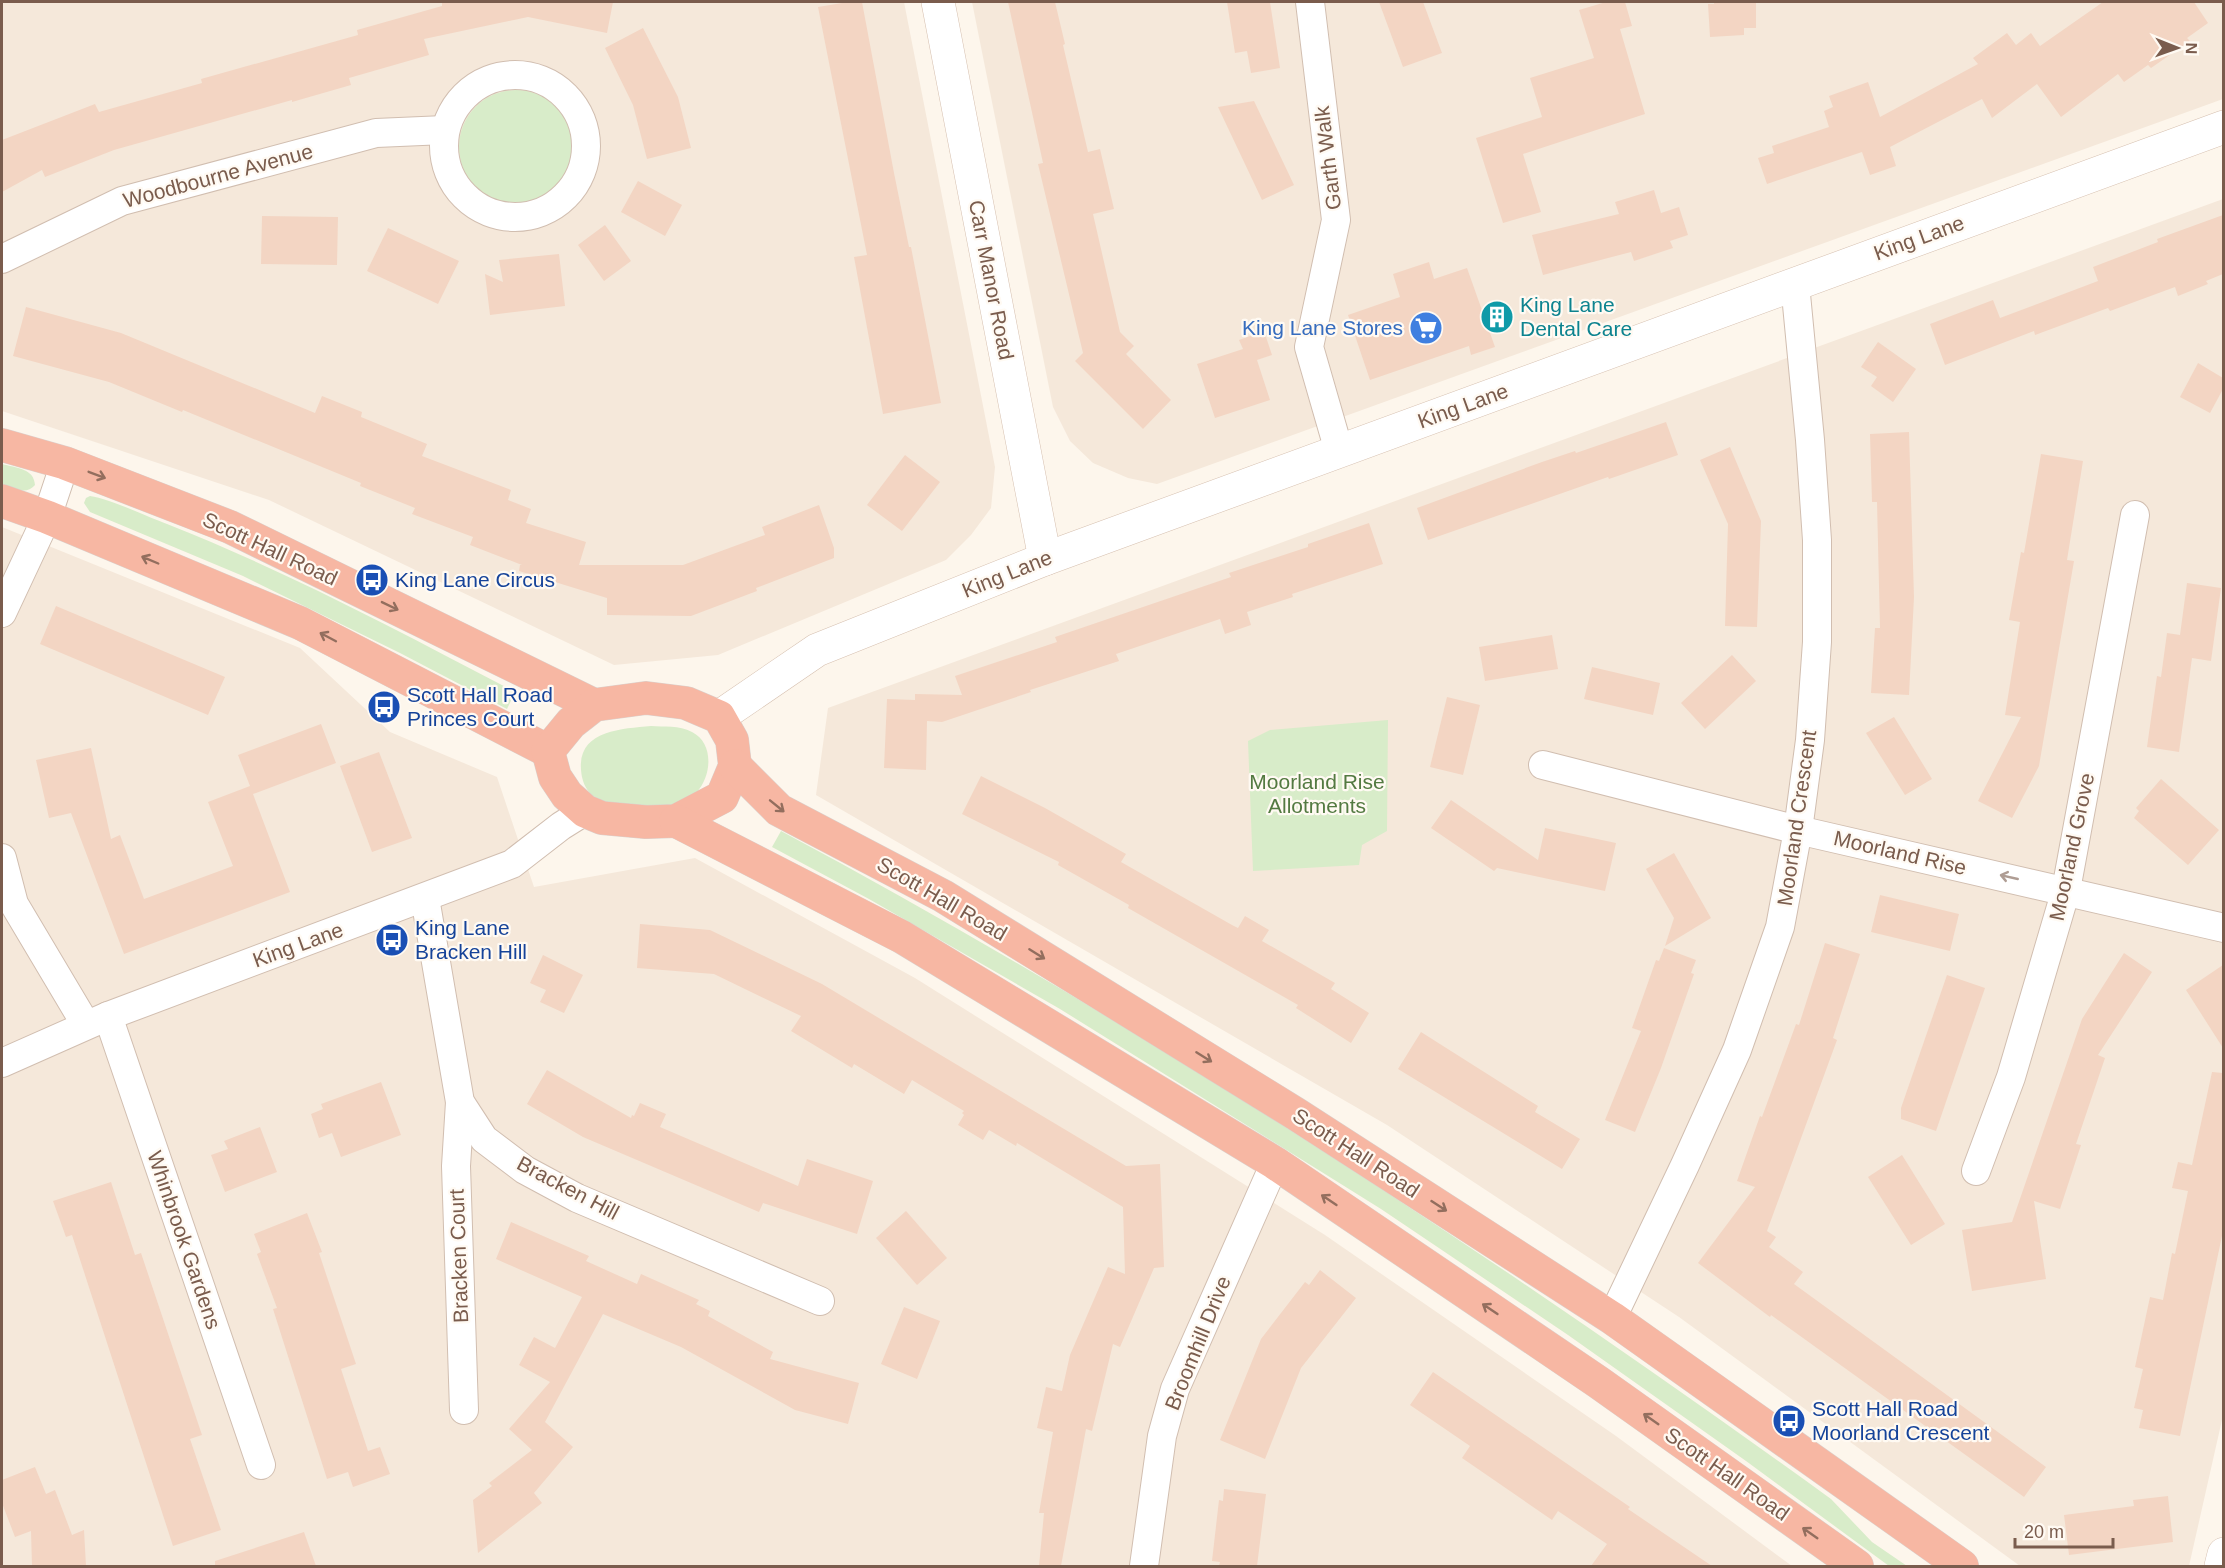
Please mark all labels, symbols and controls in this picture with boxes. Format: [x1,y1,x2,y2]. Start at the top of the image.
north arrow [2147,18,2207,78]
text: N [2183,42,2200,54]
street label: Garth Walk [1310,104,1345,211]
street label: Woodbourne Avenue [121,139,315,212]
street label: Carr Manor Road [965,198,1018,362]
street label: King Lane [1870,211,1967,265]
place label: King Lane Dental Care [1520,293,1632,340]
building icon: King Lane Dental Care [1479,299,1515,335]
supermarket icon: King Lane Stores [1408,310,1444,346]
place label: King Lane Stores [1242,316,1403,339]
street label: King Lane [1414,379,1511,433]
one-way arrow [87,470,106,481]
street label: Scott Hall Road [199,507,341,590]
street label: King Lane [959,545,1055,602]
one-way arrow [141,554,159,565]
bus stop icon: King Lane Circus [354,562,390,598]
place label: King Lane Circus [395,568,555,591]
one-way arrow [381,600,399,612]
one-way arrow [320,631,338,642]
place label: Scott Hall Road Princes Court [407,683,553,730]
bus stop icon: Scott Hall Road Princes Court [366,689,402,725]
street label: Moorland Crescent [1773,728,1820,907]
park label: Moorland Rise Allotments [1249,770,1385,817]
street label: Moorland Grove [2045,771,2098,923]
one-way arrow [769,800,785,813]
street label: Moorland Rise [1832,826,1969,879]
street label: Scott Hall Road [873,852,1011,945]
one-way arrow [2000,871,2019,883]
place label: King Lane Bracken Hill [415,916,527,963]
street label: King Lane [249,918,346,972]
bus stop icon: King Lane Bracken Hill [374,922,410,958]
one-way arrow [1029,948,1046,961]
one-way arrow [1195,1051,1212,1063]
street label: Scott Hall Road [1289,1103,1424,1202]
street label: Whinbrook Gardens [143,1148,226,1332]
street label: Bracken Hill [513,1151,623,1224]
street label: Bracken Court [445,1188,472,1323]
one-way arrow [1320,1193,1337,1206]
one-way arrow [1430,1201,1447,1213]
street label: Broomhill Drive [1160,1273,1235,1413]
one-way arrow [1482,1303,1499,1315]
place label: Scott Hall Road Moorland Crescent [1812,1397,1990,1444]
bus stop icon: Scott Hall Road Moorland Crescent [1771,1403,1807,1439]
one-way arrow [1643,1413,1659,1426]
street label: Scott Hall Road [1661,1422,1794,1525]
scale bar [2015,1511,2112,1549]
text: 20 m [2024,1522,2064,1542]
one-way arrow [1802,1526,1818,1539]

